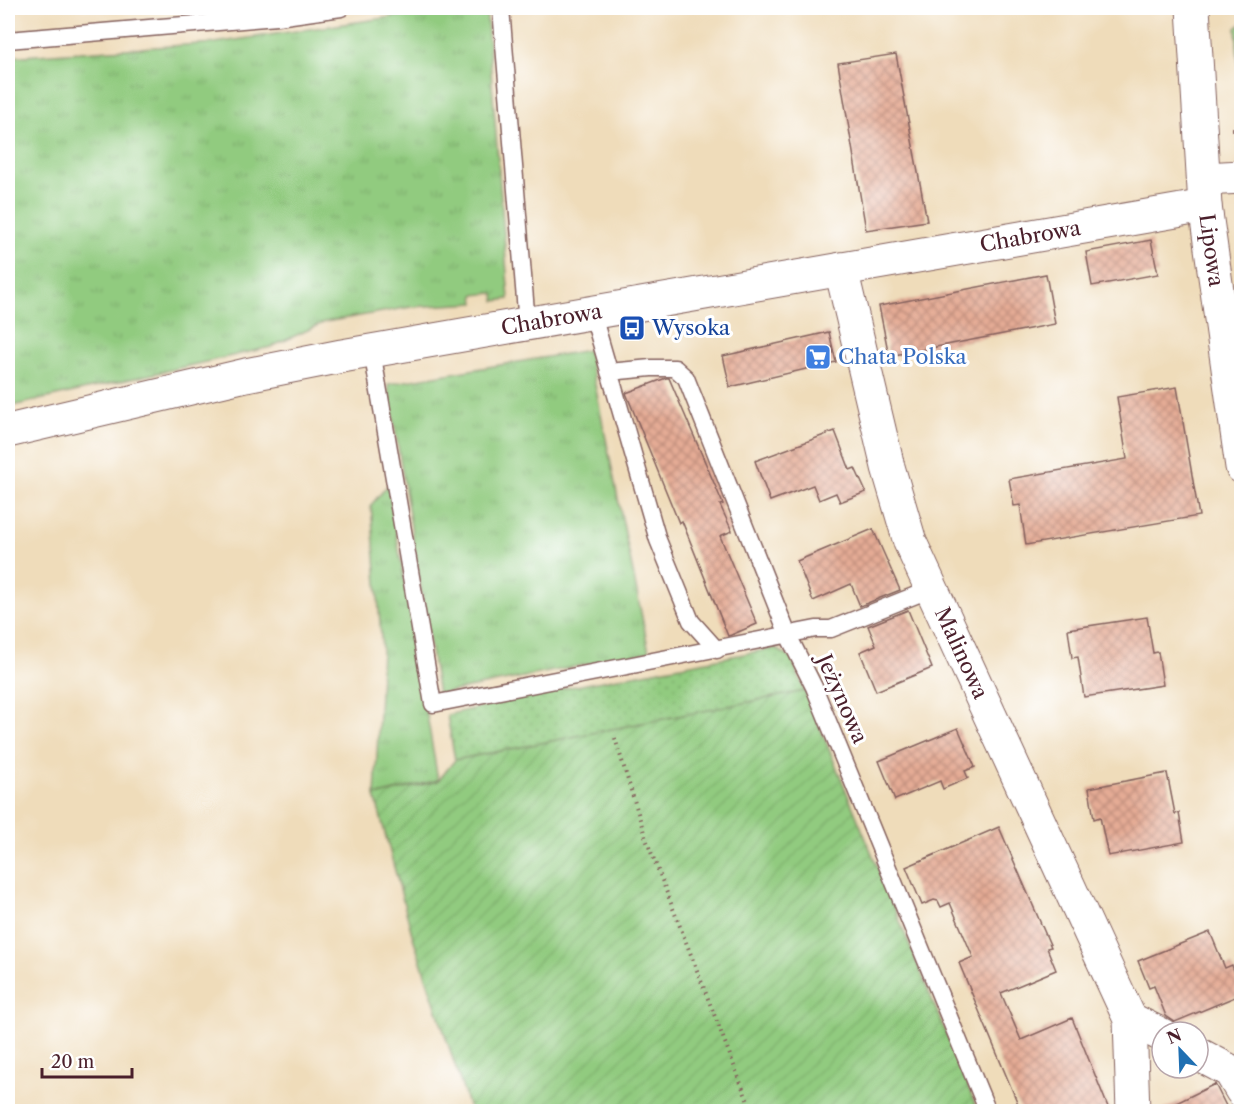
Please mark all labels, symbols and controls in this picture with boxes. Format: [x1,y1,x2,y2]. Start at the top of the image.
street label: Lipowa [1194,212,1229,289]
street label: Chabrowa [978,215,1083,257]
street label: Chabrowa [499,298,605,340]
bus stop icon: Wysoka [617,313,647,343]
place label: Wysoka [651,315,731,340]
supermarket icon: Chata Polska [803,342,833,372]
place label: Chata Polska [838,344,968,369]
street label: Malinowa [930,603,994,703]
street label: Jeżynowa [811,648,874,748]
north arrow [1150,1020,1210,1080]
text: N [1164,1024,1185,1048]
scale bar [42,1041,132,1079]
text: 20 m [51,1051,95,1073]

